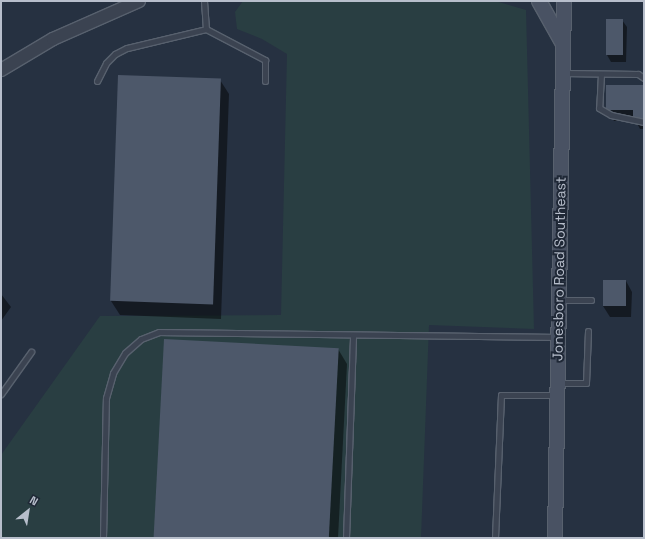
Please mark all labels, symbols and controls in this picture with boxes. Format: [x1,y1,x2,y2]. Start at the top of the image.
street label: Jonesboro Road Southeast [549,177,569,361]
north arrow [8,491,48,531]
text: N [27,493,41,509]

